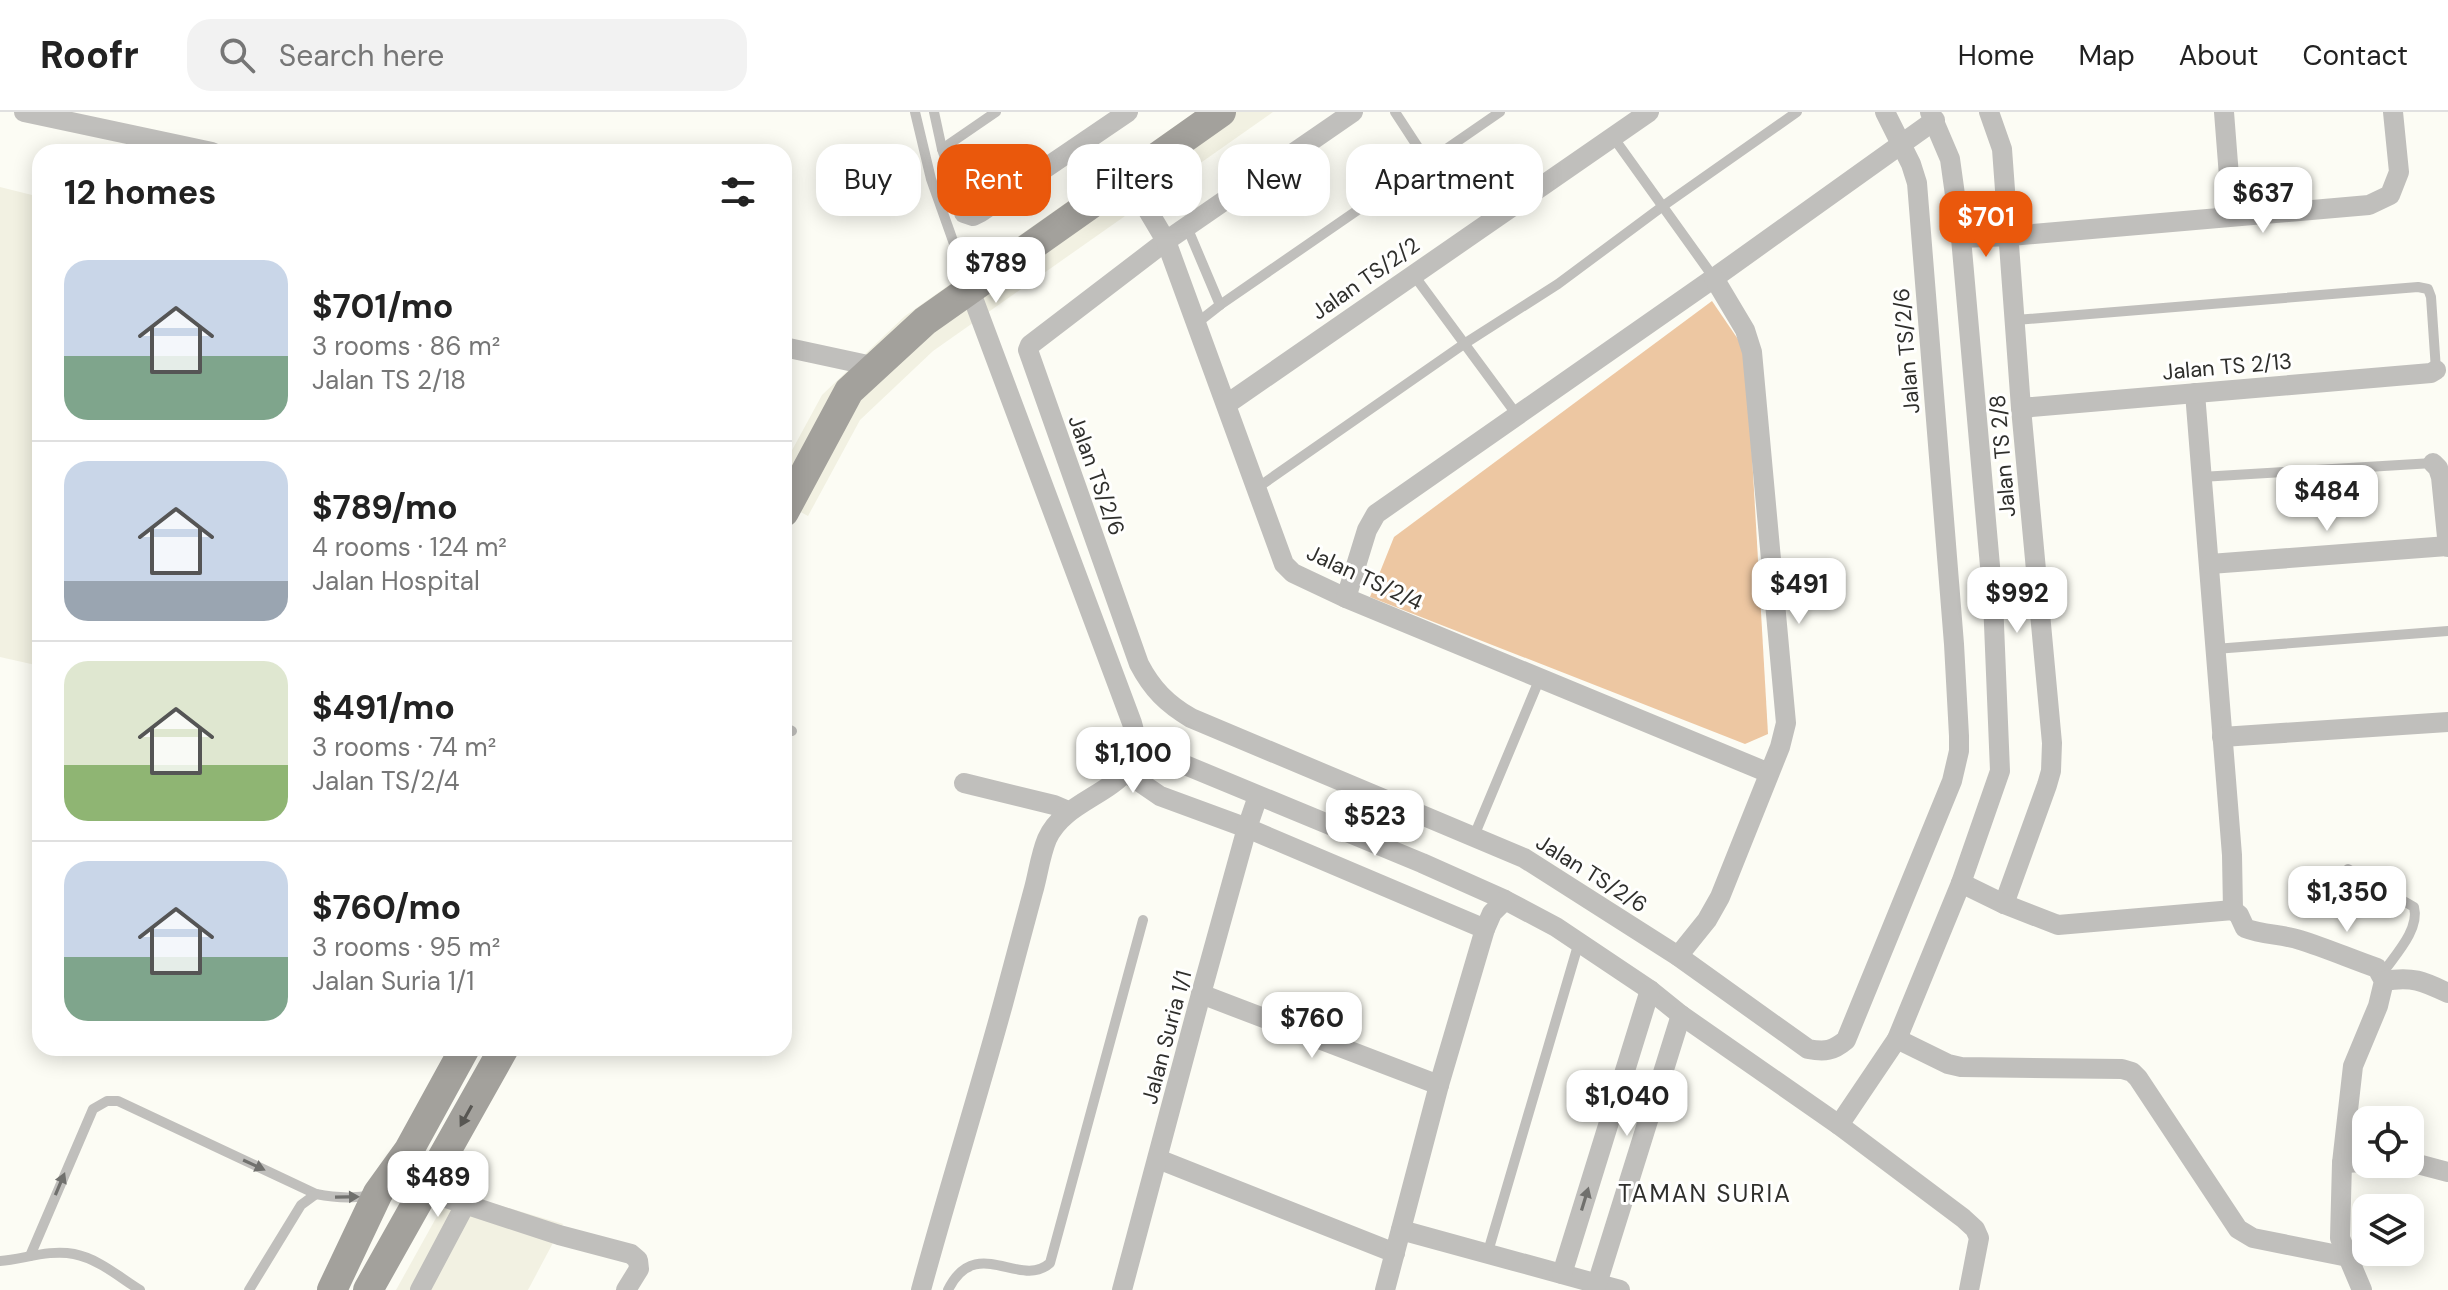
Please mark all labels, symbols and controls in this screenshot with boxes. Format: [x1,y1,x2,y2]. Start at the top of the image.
search box [187,19,747,91]
text: Roofr [40,30,139,80]
icon: search [215,33,259,77]
text: Search here [279,36,444,75]
text: Home [1958,37,2034,74]
text: Map [2078,37,2135,74]
text: About [2179,37,2258,74]
text: Contact [2302,37,2408,74]
chip: Buy [816,144,921,216]
chip: Rent [937,144,1051,216]
chip: Filters [1067,144,1202,216]
chip: New [1218,144,1330,216]
chip: Apartment [1346,144,1543,216]
pin: $637 [2216,167,2310,235]
text: 12 homes [64,170,216,215]
icon: filters [716,170,760,214]
text: $637 [2232,176,2294,210]
pin: $701 [1939,191,2033,259]
text: $701 [1957,200,2015,234]
street label: Jalan TS/2/2 [1305,230,1425,326]
pin: $789 [949,237,1043,305]
text: $789 [965,246,1027,280]
text: $701/mo [312,284,454,329]
street label: Jalan TS/2/6 [1887,287,1926,415]
icon: home [128,292,224,388]
text: 3 rooms · 86 m² [312,329,500,363]
street label: Jalan TS 2/13 [2161,346,2293,387]
text: Jalan TS 2/18 [312,363,466,397]
street label: Jalan TS 2/8 [1983,393,2022,518]
street label: Jalan TS/2/6 [1061,411,1132,539]
pin: $484 [2280,465,2374,533]
text: $484 [2294,474,2360,508]
text: $789/mo [312,485,458,530]
icon: home [128,493,224,589]
text: 4 rooms · 124 m² [312,530,507,564]
street label: Jalan TS/2/4 [1302,538,1427,617]
pin: $491 [1752,558,1846,626]
text: Jalan Hospital [312,564,480,598]
text: $491 [1770,567,1828,601]
pin: $992 [1970,567,2064,635]
text: $992 [1985,576,2049,610]
text: $491/mo [312,685,455,730]
icon: home [128,693,224,789]
pin: $1,100 [1068,727,1198,795]
text: 3 rooms · 74 m² [312,730,496,764]
text: $1,100 [1094,736,1172,770]
text: Jalan TS/2/4 [312,764,460,798]
pin: $523 [1328,790,1422,858]
text: $523 [1344,799,1406,833]
street label: Jalan TS/2/6 [1531,828,1653,919]
pin: $1,350 [2282,866,2412,934]
text: $1,350 [2306,875,2388,909]
text: $760/mo [312,885,461,930]
icon: home [128,893,224,989]
text: 3 rooms · 95 m² [312,930,500,964]
text: Jalan Suria 1/1 [312,964,474,998]
street label: Jalan Suria 1/1 [1135,967,1198,1107]
pin: $760 [1265,992,1359,1060]
text: $760 [1280,1001,1344,1035]
pin: $1,040 [1562,1070,1692,1138]
text: $1,040 [1584,1079,1670,1113]
one-way arrow [460,1105,473,1128]
map controls [2352,1106,2424,1266]
button: locate [2352,1106,2424,1178]
pin: $489 [391,1151,485,1219]
one-way arrow [242,1158,266,1172]
text: $489 [406,1160,470,1194]
one-way arrow [54,1172,67,1196]
district label: TAMAN SURIA [1618,1178,1792,1209]
one-way arrow [1579,1187,1592,1211]
one-way arrow [335,1191,360,1204]
button: layers [2352,1194,2424,1266]

